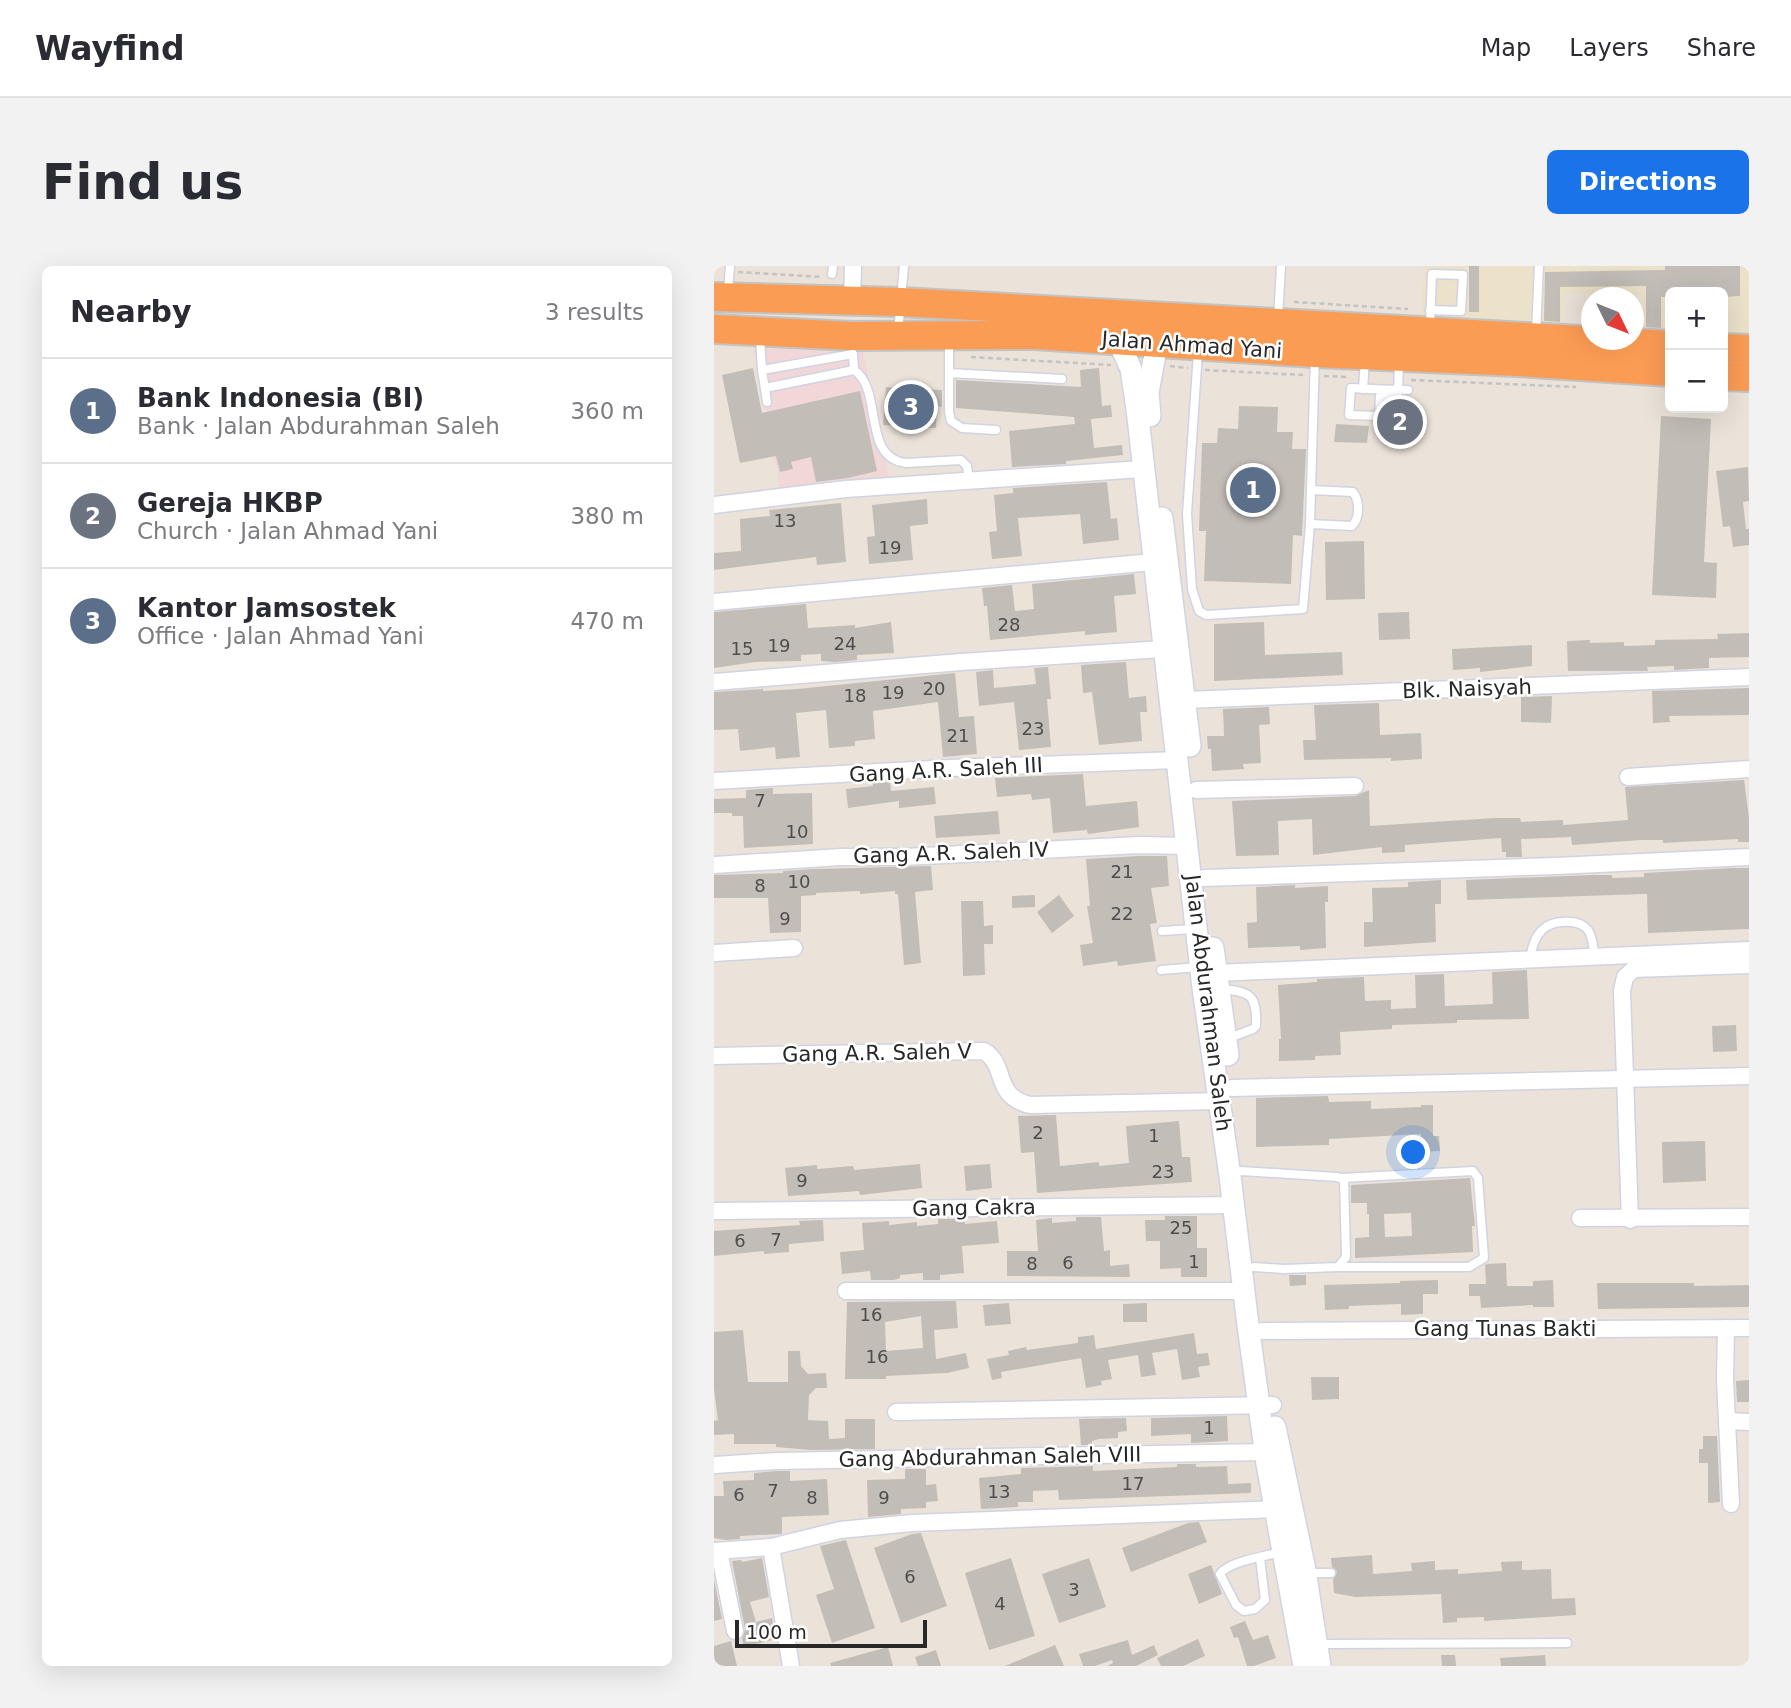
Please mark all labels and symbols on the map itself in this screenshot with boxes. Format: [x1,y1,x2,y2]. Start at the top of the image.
north arrow [1581,287,1644,350]
street label: Jalan Ahmad Yani [1099,327,1283,363]
pin: 3 [888,381,934,433]
pin: 2 [1377,396,1423,448]
pin: 1 [1230,464,1276,516]
house number: 13 [774,510,796,531]
house number: 19 [879,537,901,558]
house number: 28 [998,614,1020,635]
house number: 24 [834,633,856,654]
house number: 19 [768,635,790,656]
house number: 15 [731,638,753,659]
street label: Blk. Naisyah [1402,675,1532,703]
house number: 20 [923,678,945,699]
house number: 19 [882,682,904,703]
house number: 18 [844,685,866,706]
house number: 23 [1022,718,1044,739]
house number: 21 [947,725,969,746]
street label: Gang A.R. Saleh III [849,753,1043,787]
house number: 7 [754,790,766,811]
house number: 10 [786,821,808,842]
street label: Gang A.R. Saleh IV [853,838,1050,868]
house number: 21 [1111,861,1133,882]
house number: 10 [788,871,810,892]
street label: Jalan Abdurahman Saleh [1180,871,1236,1133]
house number: 8 [754,875,766,896]
house number: 22 [1111,903,1133,924]
house number: 9 [779,908,791,929]
street label: Gang A.R. Saleh V [782,1039,973,1067]
house number: 2 [1032,1122,1044,1143]
house number: 1 [1148,1125,1160,1146]
your location [1396,1135,1430,1169]
house number: 23 [1152,1161,1174,1182]
house number: 9 [796,1170,808,1191]
street label: Gang Cakra [912,1195,1036,1221]
house number: 25 [1170,1217,1192,1238]
house number: 7 [770,1229,782,1250]
house number: 6 [734,1230,746,1251]
house number: 1 [1188,1251,1200,1272]
house number: 6 [1062,1252,1074,1273]
house number: 8 [1026,1253,1038,1274]
house number: 16 [860,1304,882,1325]
street label: Gang Tunas Bakti [1414,1317,1596,1341]
house number: 16 [866,1346,888,1367]
house number: 1 [1203,1417,1215,1438]
street label: Gang Abdurahman Saleh VIII [838,1442,1142,1472]
house number: 17 [1122,1473,1144,1494]
house number: 7 [767,1480,779,1501]
house number: 13 [988,1481,1010,1502]
house number: 6 [733,1484,745,1505]
house number: 8 [806,1487,818,1508]
house number: 9 [878,1487,890,1508]
house number: 6 [904,1566,916,1587]
house number: 3 [1068,1579,1080,1600]
house number: 4 [994,1593,1006,1614]
scale bar [735,1617,928,1649]

